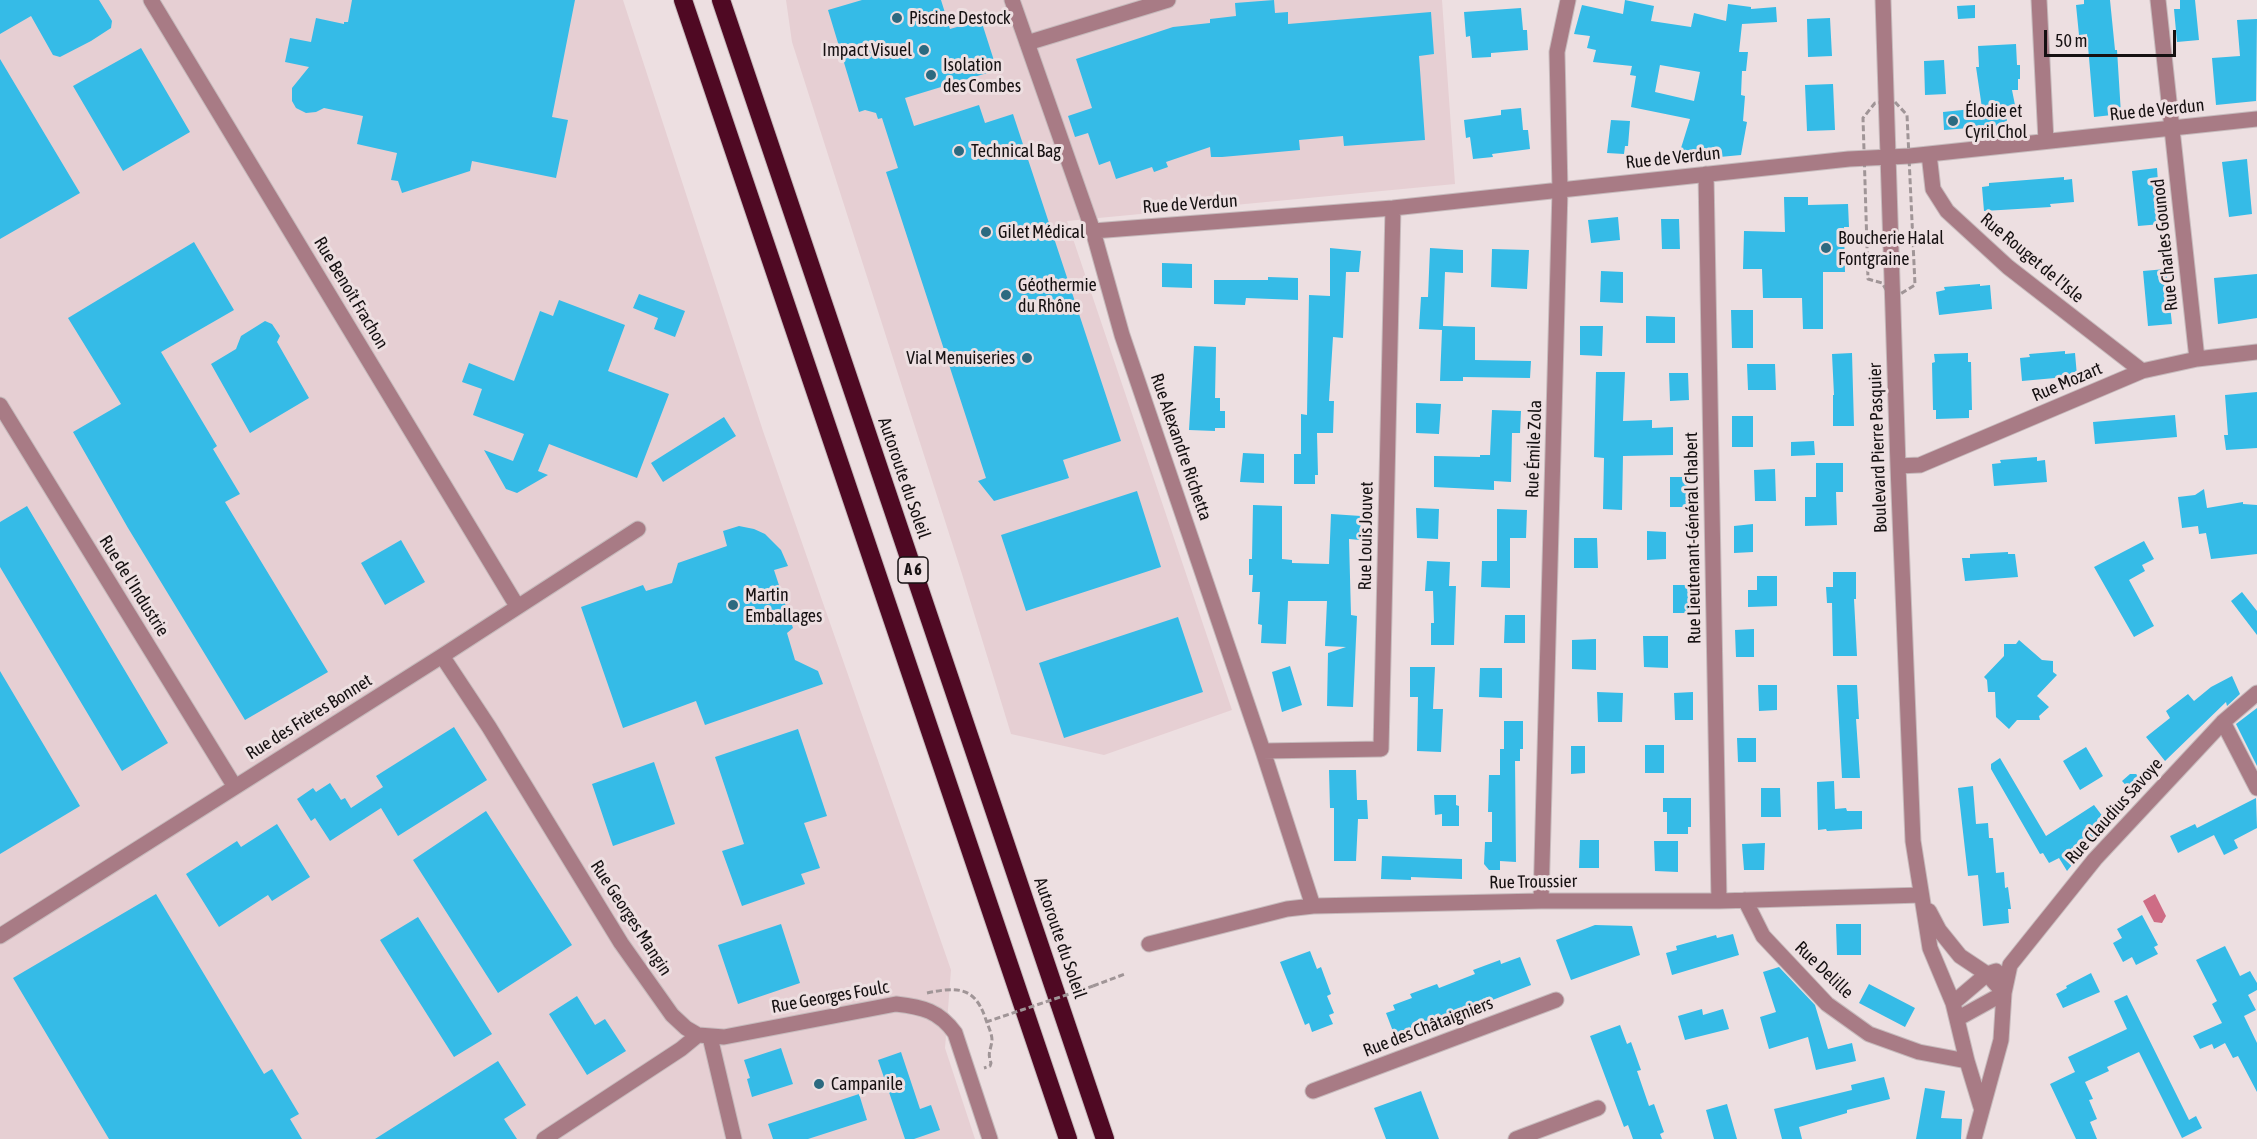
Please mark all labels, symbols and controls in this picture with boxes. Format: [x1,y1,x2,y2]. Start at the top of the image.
place label: Piscine Destock [909,7,1011,29]
marker: Piscine Destock [890,11,904,25]
scale bar [2047,18,2179,56]
text: 50 m [2055,30,2087,51]
place label: Impact Visuel [822,39,912,61]
marker: Impact Visuel [917,43,931,57]
place label: Isolation des Combes [943,54,1021,97]
marker: Isolation des Combes [924,68,938,82]
street label: Rue de Verdun [2109,94,2205,126]
place label: Élodie et Cyril Chol [1965,100,2027,142]
marker: Élodie et Cyril Chol [1946,114,1960,128]
place label: Technical Bag [971,140,1061,162]
street label: Rue de Verdun [1625,142,1721,174]
marker: Technical Bag [952,144,966,158]
street label: Rue Charles Gounod [2147,178,2183,312]
street label: Rue de Verdun [1142,190,1238,218]
street label: Rue Rouget de l'Isle [1976,208,2088,308]
place label: Gilet Médical [998,221,1085,243]
marker: Gilet Médical [979,225,993,239]
place label: Boucherie Halal Fontgraine [1838,227,1944,270]
street label: Rue Benoît Frachon [309,233,393,353]
marker: Boucherie Halal Fontgraine [1819,241,1833,255]
place label: Géothermie du Rhône [1018,274,1097,316]
marker: Géothermie du Rhône [999,288,1013,302]
place label: Vial Menuiseries [906,347,1015,369]
marker: Vial Menuiseries [1020,351,1034,365]
street label: Rue Mozart [2029,358,2105,406]
street label: Boulevard Pierre Pasquier [1864,363,1892,533]
street label: Rue Alexandre Richetta [1146,371,1216,523]
street label: Rue Émile Zola [1521,400,1547,498]
street label: Autoroute du Soleil [873,415,935,541]
street label: Rue Lieutenant-Général Chabert [1680,432,1706,644]
street label: Rue Louis Jouvet [1354,481,1378,591]
street label: Rue de l'Industrie [94,532,174,640]
road number: A 6 [898,557,928,583]
place label: Martin Emballages [745,584,822,626]
marker: Martin Emballages [726,598,740,612]
street label: Rue des Frères Bonnet [242,670,376,764]
street label: Rue Claudius Savoye [2061,753,2167,869]
street label: Rue Georges Mangin [586,856,676,980]
street label: Rue Troussier [1489,870,1577,894]
street label: Autoroute du Soleil [1029,875,1091,1001]
street label: Rue Delille [1790,937,1858,1003]
street label: Rue Georges Foulc [770,976,890,1018]
street label: Rue des Châtaigniers [1360,992,1496,1062]
place label: Campanile [831,1073,903,1095]
marker: Campanile [812,1077,826,1091]

